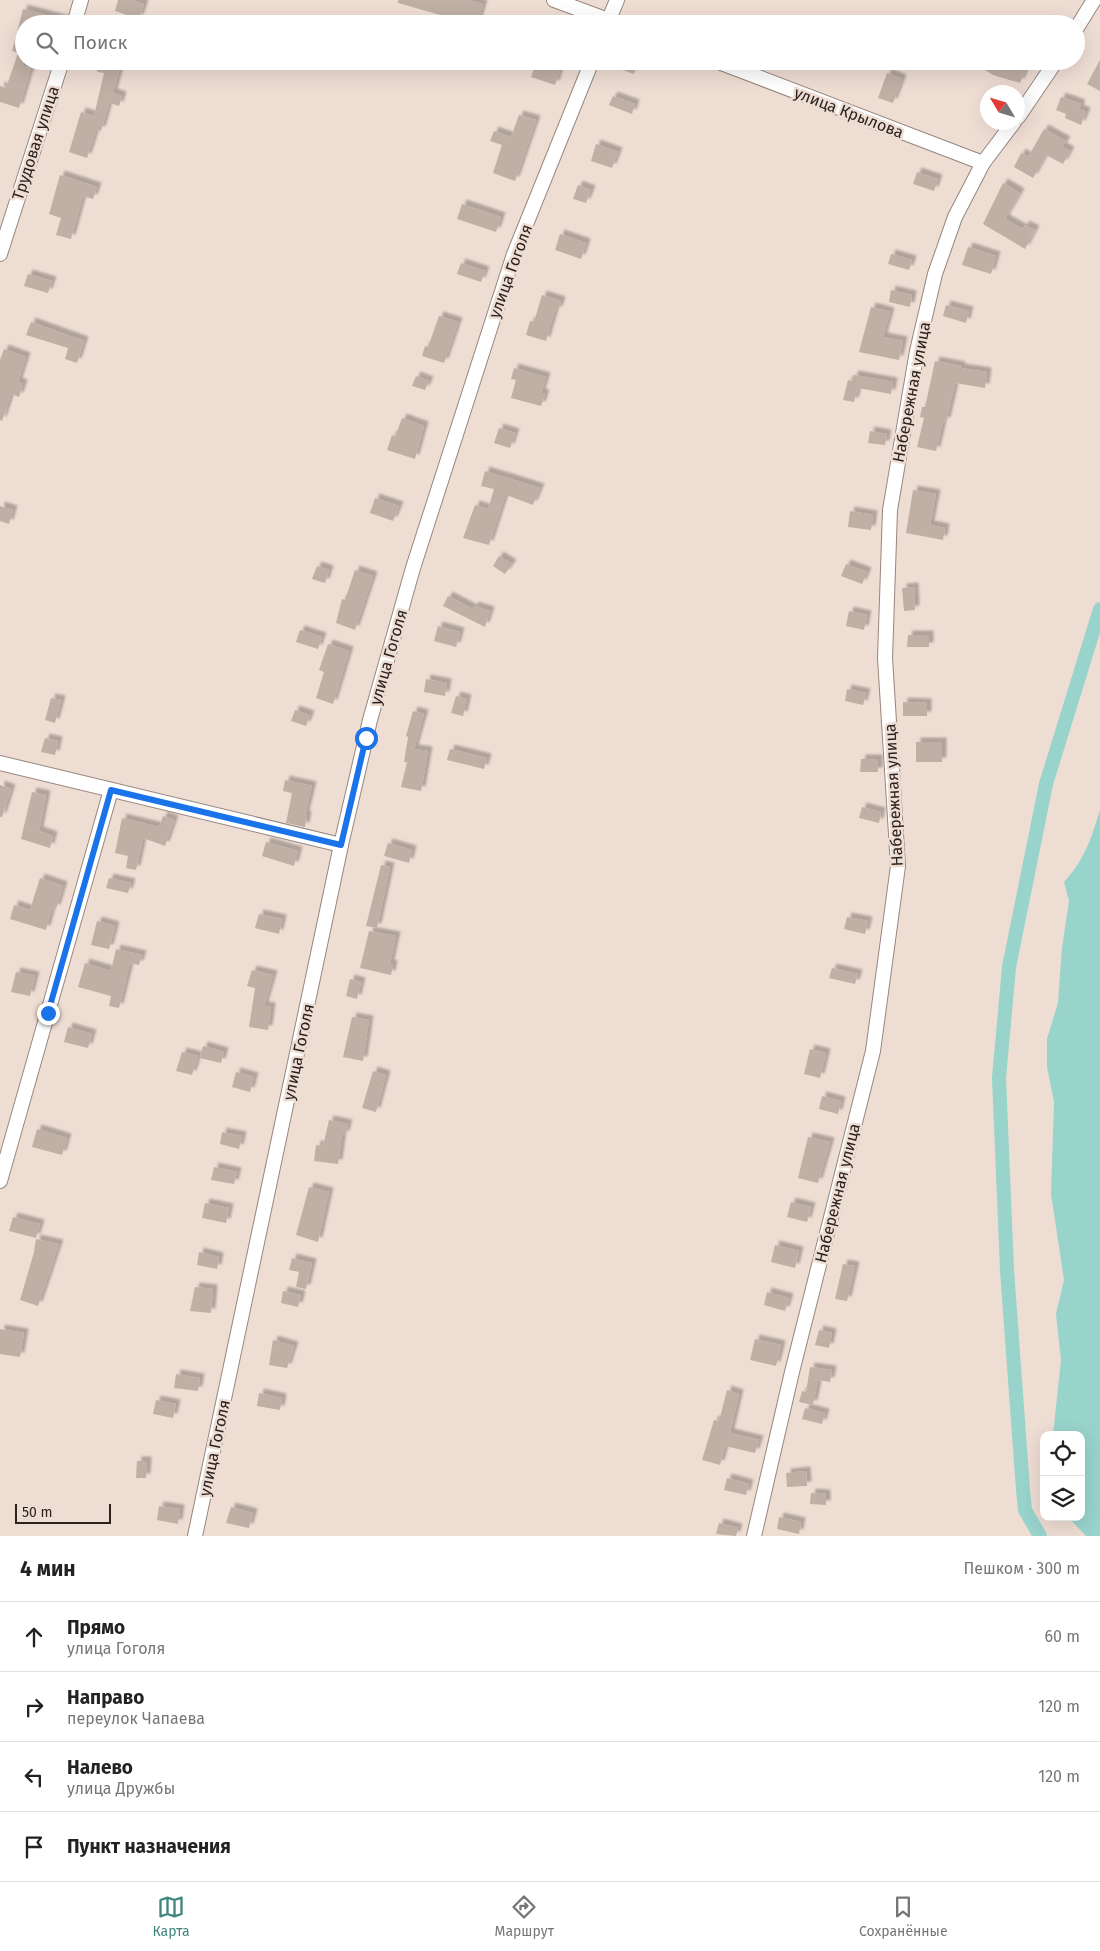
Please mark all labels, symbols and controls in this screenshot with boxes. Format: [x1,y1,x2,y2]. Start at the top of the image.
search box [15,15,1085,70]
icon: search [33,29,61,57]
text: Поиск [73,31,127,54]
street label: улица Крылова [791,83,906,142]
street label: Трудовая улица [8,84,63,203]
north arrow [980,85,1025,130]
street label: улица Гоголя [485,222,536,321]
street label: Набережная улица [889,320,934,464]
street label: улица Гоголя [366,607,411,707]
street label: Набережная улица [880,723,907,867]
route start [355,727,378,750]
route end [37,1002,60,1025]
street label: улица Гоголя [279,1002,318,1102]
street label: Набережная улица [811,1121,864,1265]
street label: улица Гоголя [195,1398,234,1498]
map controls [1040,1431,1085,1521]
button: locate [1040,1431,1085,1476]
button: layers [1040,1476,1085,1521]
scale bar [15,1501,111,1524]
text: 50 m [22,1504,53,1521]
text: 4 мин [20,1556,76,1582]
text: Пешком · 300 m [963,1559,1080,1578]
text: Прямо [67,1616,125,1639]
icon: ahead [20,1623,48,1651]
text: 60 m [1045,1627,1080,1646]
text: улица Гоголя [67,1639,165,1658]
text: Направо [67,1686,144,1709]
icon: right [20,1693,48,1721]
text: 120 m [1038,1697,1080,1716]
text: переулок Чапаева [67,1709,205,1728]
text: Налево [67,1756,133,1779]
icon: left [20,1763,48,1791]
text: 120 m [1038,1767,1080,1786]
text: улица Дружбы [67,1779,175,1798]
icon: arrive [20,1833,48,1861]
text: Пункт назначения [67,1835,231,1858]
tab: Карта [152,1893,190,1940]
tab: Маршрут [495,1893,554,1940]
tab: Сохранённые [859,1893,948,1940]

